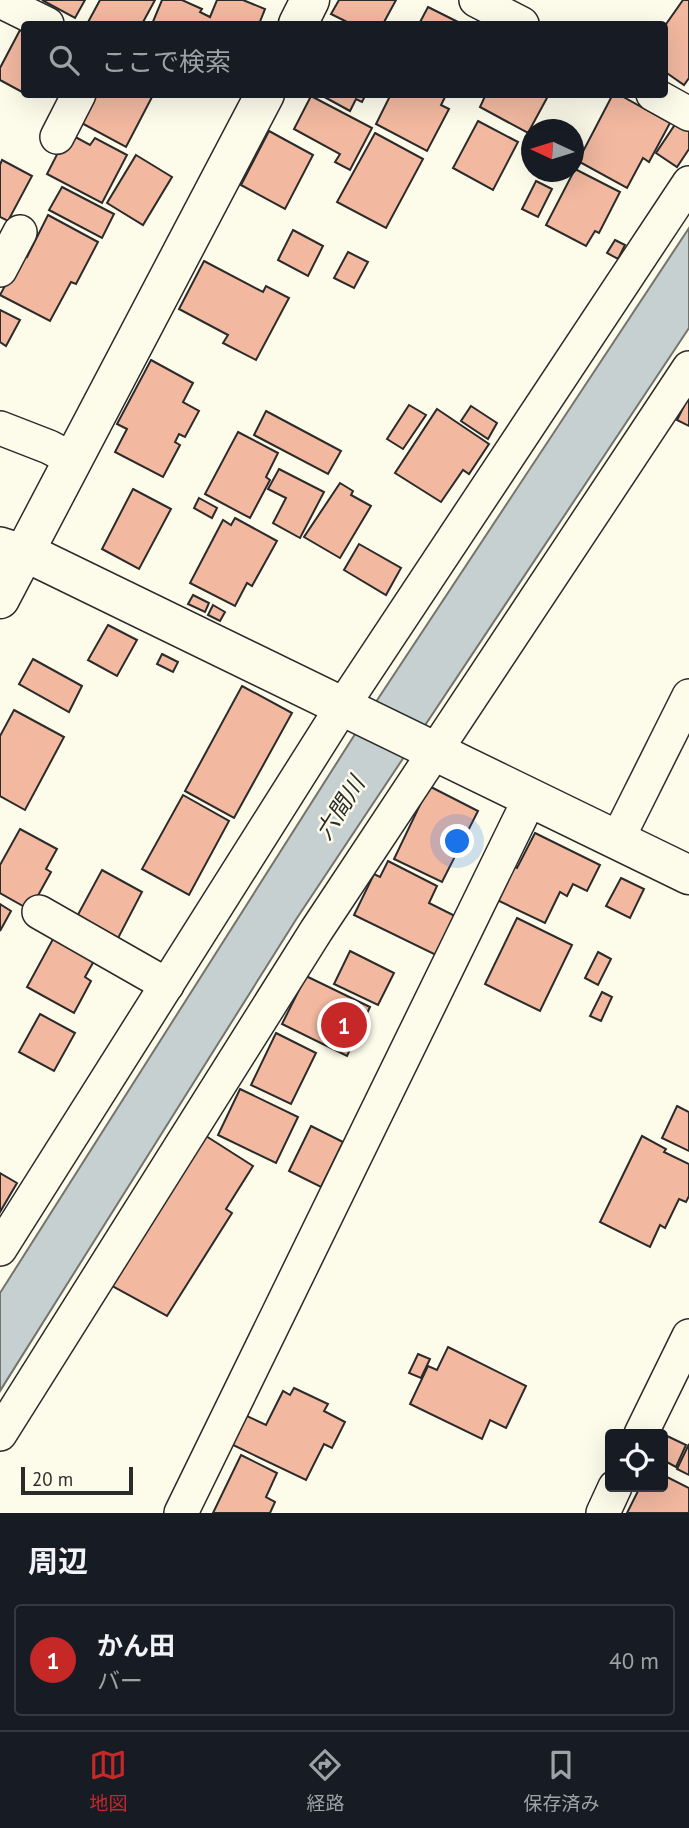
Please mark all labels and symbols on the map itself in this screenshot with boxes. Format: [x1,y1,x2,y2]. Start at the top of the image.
north arrow [521,119,584,182]
water label: 六間川 [309,768,372,845]
your location [440,824,474,858]
pin: 1 [321,999,367,1051]
scale bar [21,1464,133,1496]

